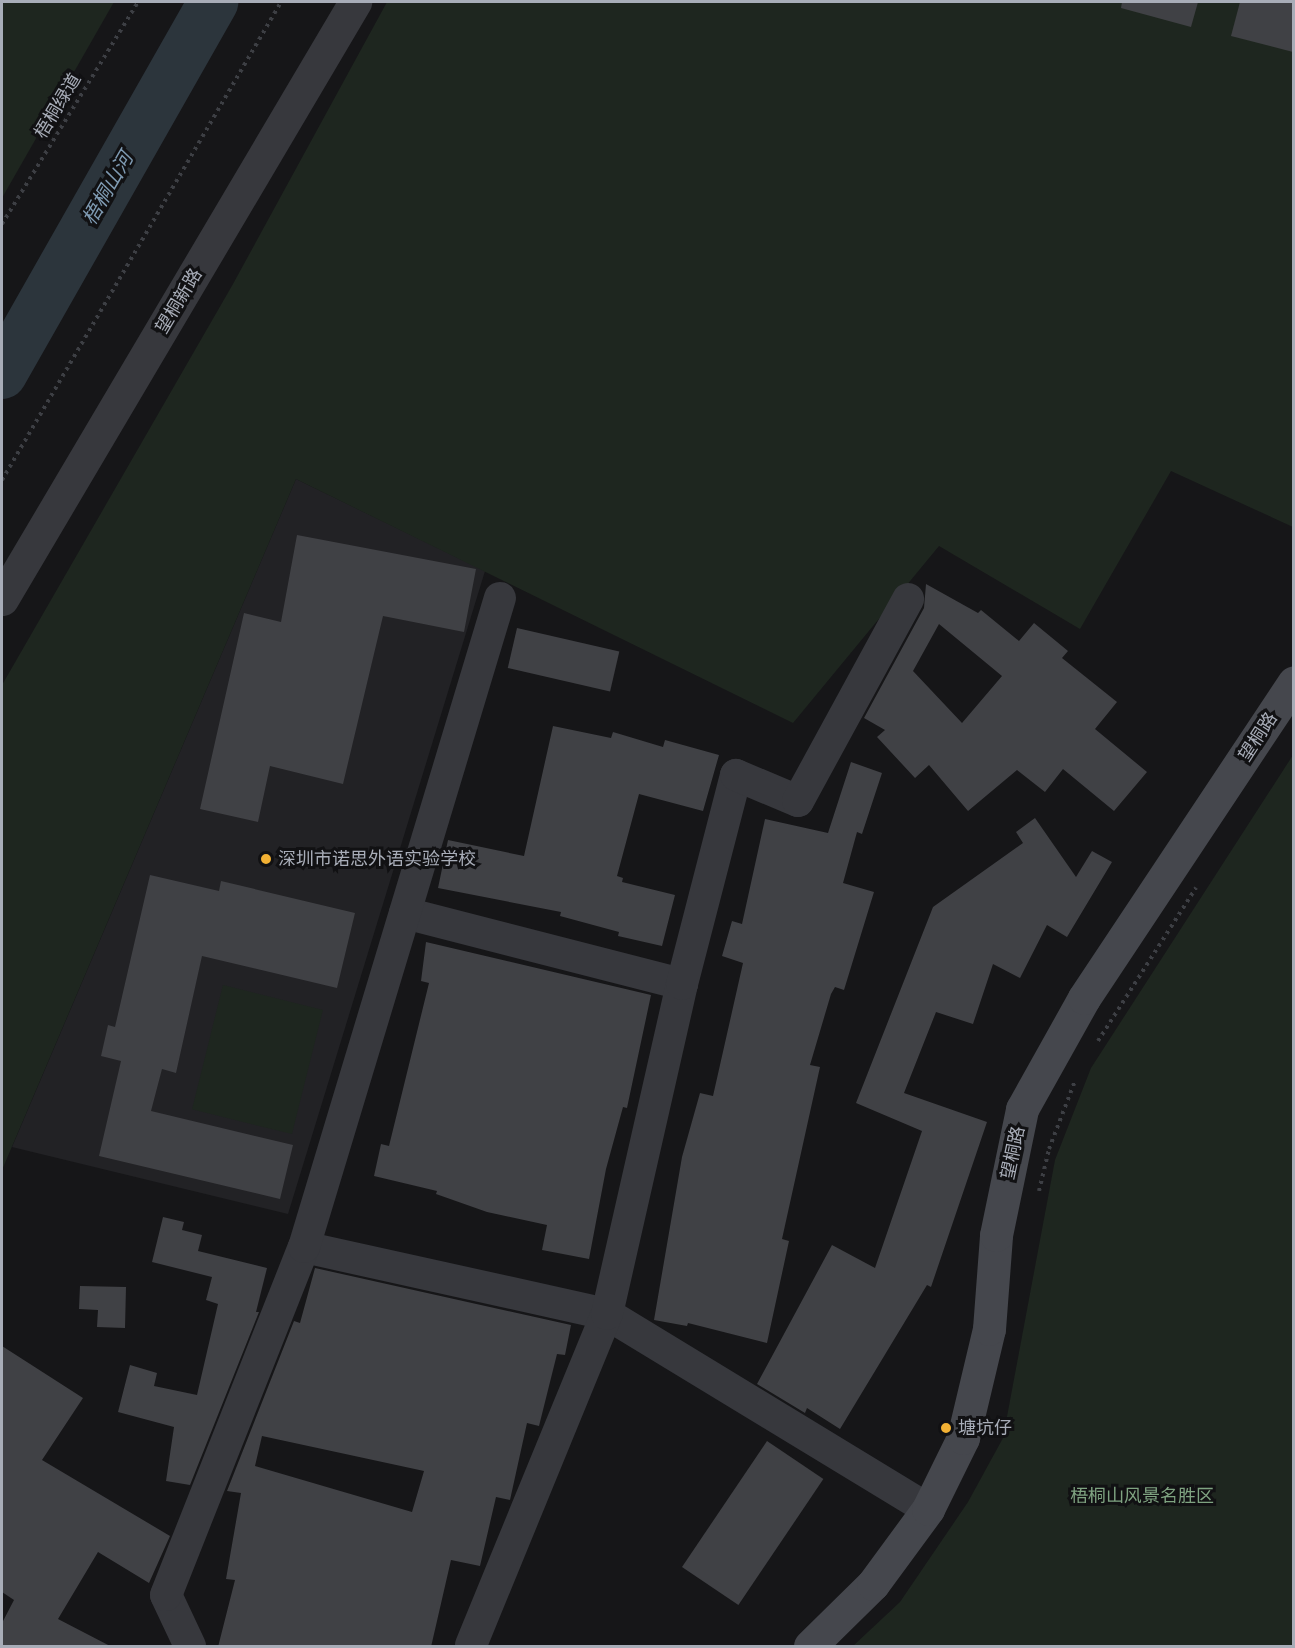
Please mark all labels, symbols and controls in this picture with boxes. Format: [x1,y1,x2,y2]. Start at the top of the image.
street label: 梧桐绿道 [30,70,86,142]
water label: 梧桐山河 [77,147,137,229]
street label: 望桐新路 [151,265,207,337]
street label: 望桐路 [1234,708,1282,766]
place label: 深圳市诺思外语实验学校 [278,848,476,870]
marker: 深圳市诺思外语实验学校 [259,852,273,866]
street label: 望桐路 [997,1124,1029,1182]
place label: 塘坑仔 [958,1417,1012,1439]
marker: 塘坑仔 [939,1421,953,1435]
park label: 梧桐山风景名胜区 [1070,1485,1214,1507]

